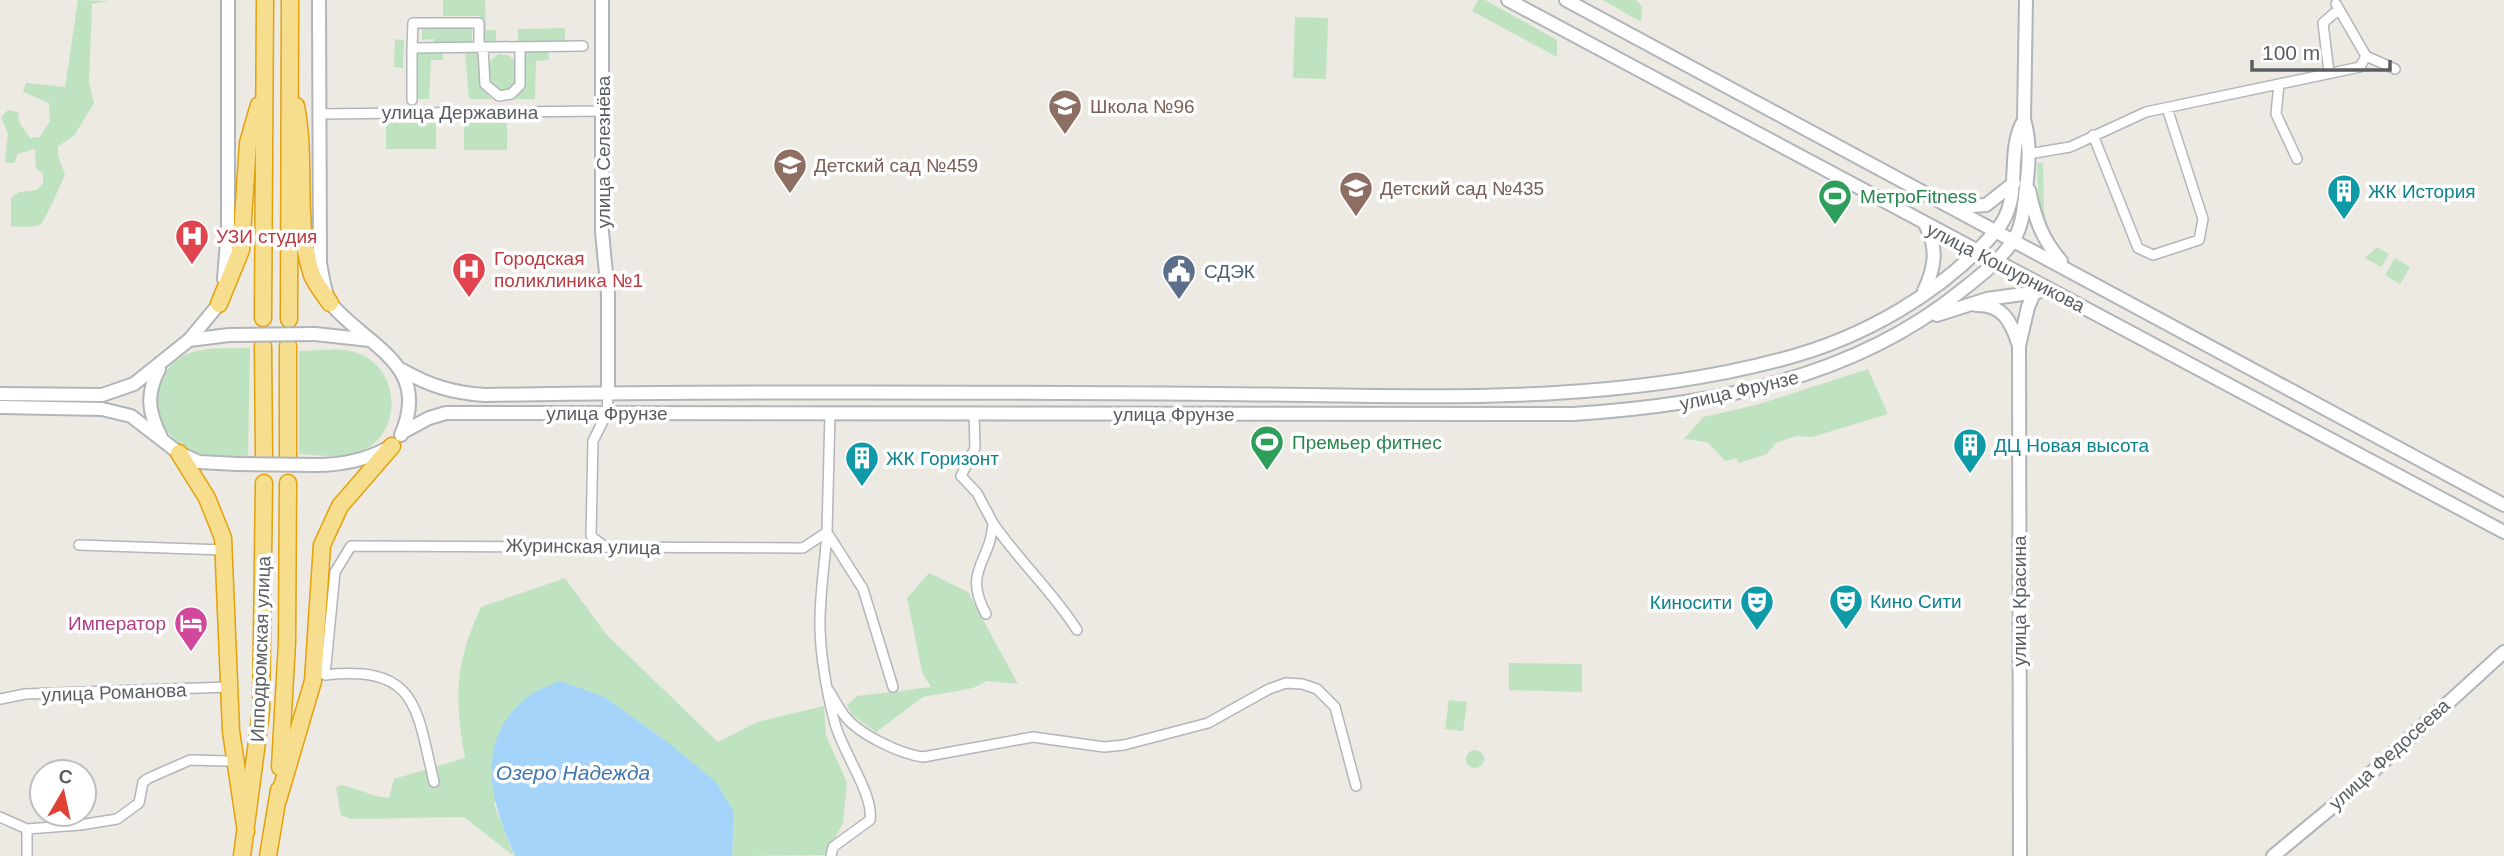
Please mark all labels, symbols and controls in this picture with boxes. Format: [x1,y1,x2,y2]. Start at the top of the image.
scale bar [2252,28,2390,72]
text: 100 m [2262,41,2320,64]
street label: улица Селезнёва [593,75,614,228]
school or university icon: Школа №96 [1046,87,1084,136]
place label: Школа №96 [1090,96,1195,117]
street label: улица Державина [382,102,539,123]
school or university icon: Детский сад №459 [771,146,809,195]
place label: Детский сад №459 [814,155,978,176]
school or university icon: Детский сад №435 [1337,169,1375,218]
building icon: ЖК История [2325,172,2363,221]
sports icon: МетроFitness [1816,177,1854,226]
place label: Детский сад №435 [1380,178,1544,199]
place label: ЖК История [2368,181,2476,202]
place label: МетроFitness [1860,186,1977,207]
hospital icon: УЗИ студия [173,217,211,266]
street label: улица Кошурникова [1923,218,2089,317]
place label: УЗИ студия [216,226,317,247]
place label: Городская поликлиника №1 [494,248,643,291]
hospital icon: Городская поликлиника №1 [450,250,488,299]
public building icon: СДЭК [1160,252,1198,301]
place label: СДЭК [1204,261,1255,282]
street label: улица Фрунзе [1678,367,1801,414]
street label: улица Фрунзе [546,403,668,424]
street label: улица Фрунзе [1113,404,1235,425]
sports icon: Премьер фитнес [1248,423,1286,472]
building icon: ДЦ Новая высота [1951,426,1989,475]
place label: Премьер фитнес [1292,432,1442,453]
place label: ДЦ Новая высота [1994,435,2150,456]
building icon: ЖК Горизонт [843,439,881,488]
place label: ЖК Горизонт [886,448,999,469]
street label: Журинская улица [505,535,661,558]
street label: улица Красина [2009,535,2030,666]
street label: Ипподромская улица [247,555,274,742]
theatre icon: Кино Сити [1827,582,1865,631]
theatre icon: Киносити [1738,583,1776,632]
place label: Кино Сити [1870,591,1962,612]
place label: Киносити [1650,592,1732,613]
hotel icon: Император [172,604,210,653]
place label: Император [68,613,166,634]
street label: улица Романова [41,679,187,706]
street label: улица Федосеева [2325,694,2454,814]
north arrow [28,758,98,828]
water label: Озеро Надежда [496,761,650,784]
text: С [57,765,74,788]

